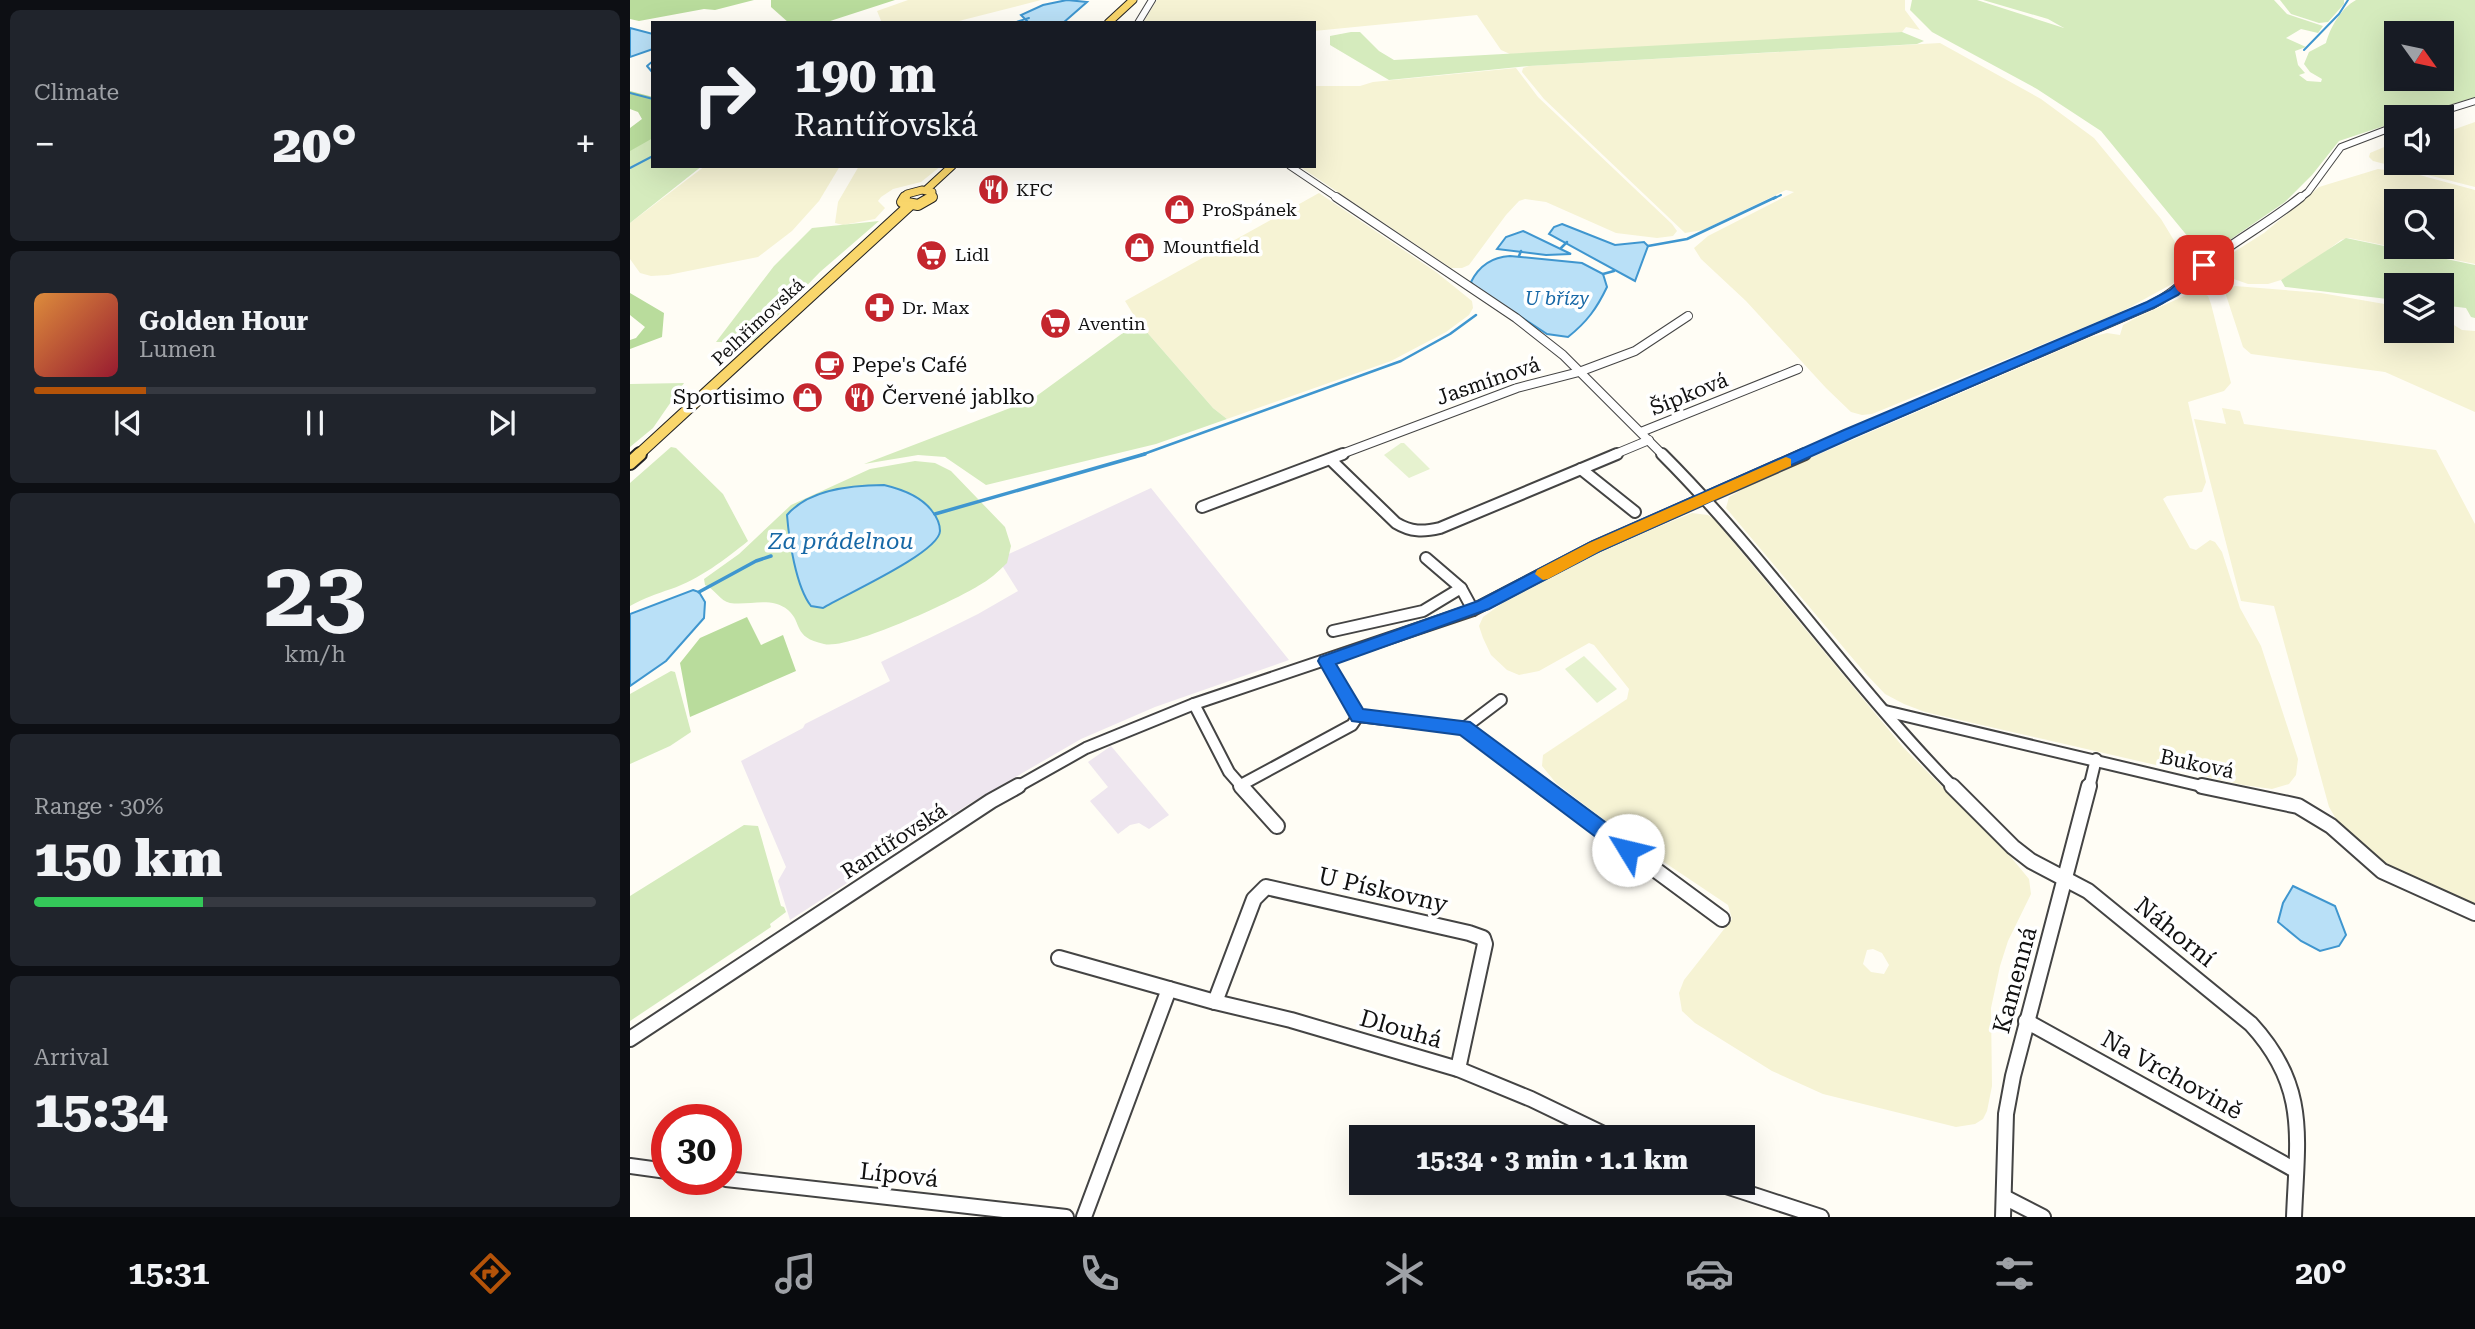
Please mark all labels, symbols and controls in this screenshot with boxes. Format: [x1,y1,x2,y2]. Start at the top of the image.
north arrow [2384,21,2454,91]
map controls [2384,21,2454,343]
text: 190 m [794,47,936,104]
icon: right [679,49,770,140]
text: Climate [34,79,119,106]
button: sound [2384,105,2454,175]
text: Rantířovská [794,106,978,144]
text: 20° [273,114,357,175]
text: − [34,122,55,166]
text: + [575,122,596,166]
restaurant icon: KFC [976,173,1010,207]
place label: KFC [1016,179,1053,200]
button: search [2384,189,2454,259]
shop icon: ProSpánek [1162,193,1196,227]
place label: ProSpánek [1202,199,1297,220]
shop icon: Mountfield [1123,230,1157,264]
pin [2174,235,2234,295]
place label: Mountfield [1163,236,1260,257]
supermarket icon: Lidl [915,238,949,272]
place label: Lidl [955,244,989,265]
icon: arrive [2185,246,2223,284]
button: layers [2384,273,2454,343]
street label: Pelhřimovská [707,274,808,369]
water label: U břízy [1525,287,1589,310]
pharmacy icon: Dr. Max [862,291,896,325]
place label: Dr. Max [902,297,970,318]
text: Golden Hour [139,306,308,336]
supermarket icon: Aventin [1038,307,1072,341]
place label: Aventin [1078,313,1146,334]
text: Lumen [139,336,216,363]
cafe icon: Pepe's Café [812,348,846,382]
street label: Jasmínová [1433,352,1543,410]
place label: Pepe's Café [852,353,967,377]
street label: Šípková [1646,366,1732,420]
shop icon: Sportisimo [791,380,825,414]
restaurant icon: Červené jablko [842,380,876,414]
place label: Červené jablko [882,384,1035,409]
place label: Sportisimo [673,385,785,409]
icon: previous [109,404,147,442]
icon: pause [296,404,334,442]
icon: next [483,404,521,442]
water label: Za prádelnou [768,528,913,555]
text: 23 [264,542,366,648]
text: km/h [284,641,346,668]
street label: Buková [2158,744,2237,784]
text: Range · 30% [34,793,163,820]
street label: Rantířovská [837,798,952,884]
position arrow [1591,813,1665,887]
text: 150 km [34,828,222,889]
street label: U Pískovny [1315,861,1451,919]
street label: Náhorní [2129,891,2221,973]
street label: Kamenná [1987,924,2043,1036]
street label: Dlouhá [1357,1004,1445,1054]
street label: Na Vrchovině [2097,1025,2247,1125]
text: Arrival [34,1044,109,1071]
text: 15:34 [34,1079,168,1140]
speed limit sign: 30 [651,1104,742,1195]
text: 15:34 · 3 min · 1.1 km [1416,1145,1688,1175]
street label: Lípová [858,1157,940,1193]
icon: directions [466,1249,515,1298]
icon: music [771,1249,820,1298]
icon: phone [1075,1249,1124,1298]
icon: climate [1380,1249,1429,1298]
icon: car [1685,1249,1734,1298]
icon: filters [1990,1249,2039,1298]
text: 15:31 [128,1254,210,1292]
text: 20° [2295,1254,2347,1292]

